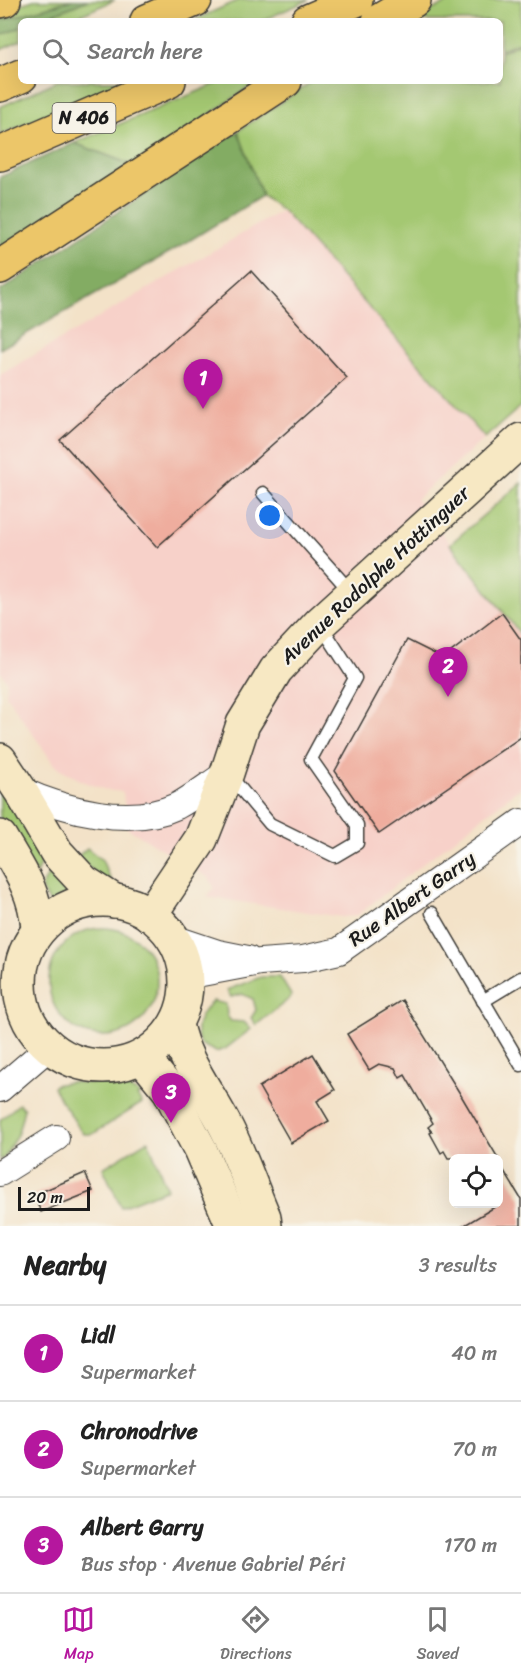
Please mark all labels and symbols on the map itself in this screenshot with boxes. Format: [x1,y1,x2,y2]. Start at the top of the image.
road number: N 406 [52,103,116,133]
pin: 1 [184,360,222,409]
street label: Avenue Rodolphe Hottinguer [271,476,479,674]
your location [255,501,284,530]
pin: 2 [428,648,468,697]
street label: Rue Albert Garry [341,842,484,956]
pin: 3 [152,1074,190,1123]
scale bar [18,1184,90,1212]

